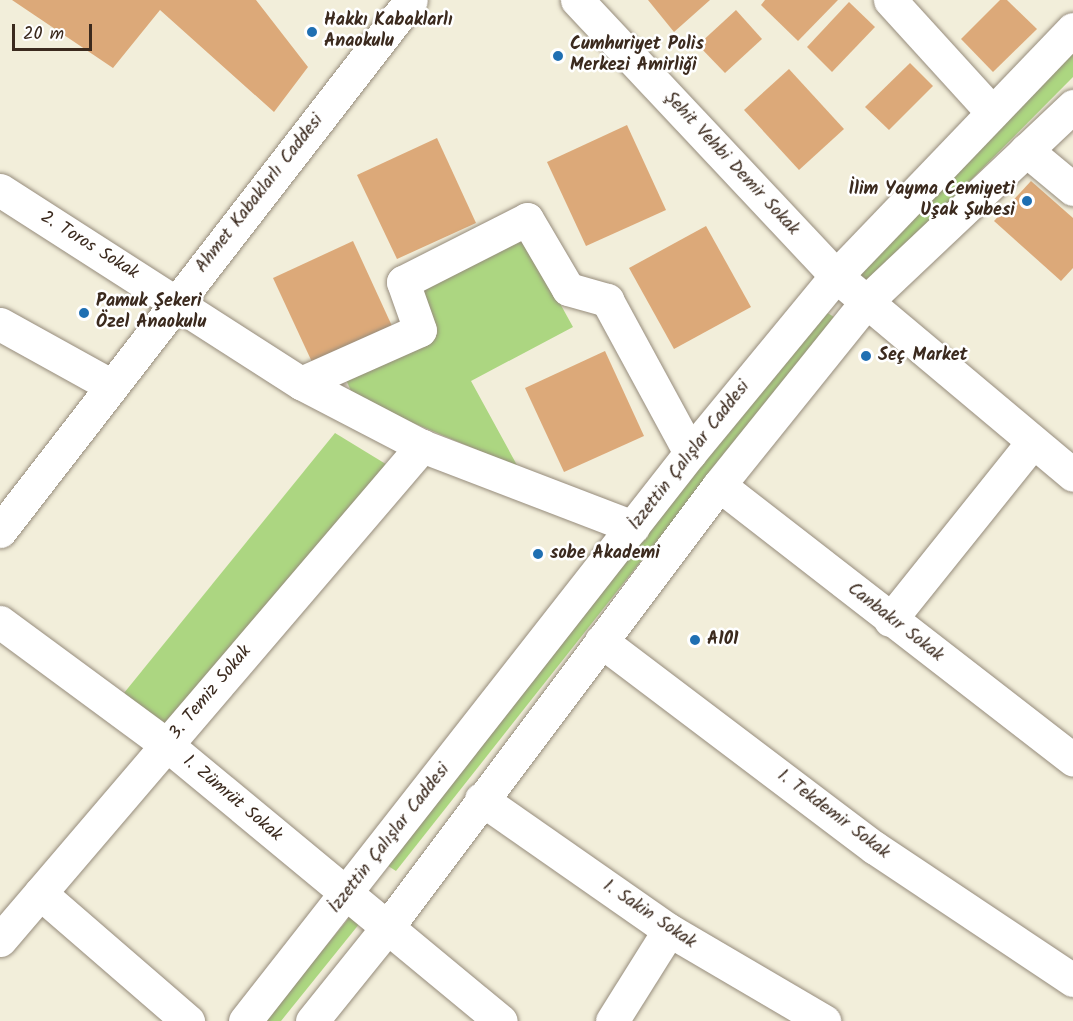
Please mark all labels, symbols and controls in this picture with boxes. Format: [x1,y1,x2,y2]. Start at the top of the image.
place label: Hakkı Kabaklarlı Anaokulu [324,11,452,54]
scale bar [15,12,94,50]
text: 20 m [23,20,64,49]
marker: Hakkı Kabaklarlı Anaokulu [305,25,319,39]
place label: Cumhuriyet Polis Merkezi Amirliği [570,35,704,78]
marker: Cumhuriyet Polis Merkezi Amirliği [551,49,565,63]
street label: Şehit Vehbi Demir Sokak [659,88,803,240]
street label: Ahmet Kabaklarlı Caddesi [191,111,329,277]
place label: İlim Yayma Cemiyeti Uşak Şubesi [849,180,1015,222]
marker: İlim Yayma Cemiyeti Uşak Şubesi [1020,194,1034,208]
street label: 2. Toros Sokak [36,207,142,285]
place label: Pamuk Şekeri Özel Anaokulu [96,292,206,334]
marker: Pamuk Şekeri Özel Anaokulu [77,306,91,320]
place label: Seç Market [878,345,968,367]
marker: Seç Market [859,349,873,363]
street label: İzzettin Çalışlar Caddesi [625,377,755,535]
place label: sobe Akademi [550,543,660,565]
marker: sobe Akademi [531,547,545,561]
street label: Canbakır Sokak [843,579,947,667]
place label: A101 [707,629,738,651]
marker: A101 [688,633,702,647]
street label: 3. Temiz Sokak [165,642,257,744]
street label: 1. Zümrüt Sokak [178,751,286,847]
street label: İzzettin Çalışlar Caddesi [325,760,455,918]
street label: 1. Tekdemir Sokak [773,766,893,864]
street label: 1. Sakin Sokak [598,876,700,954]

